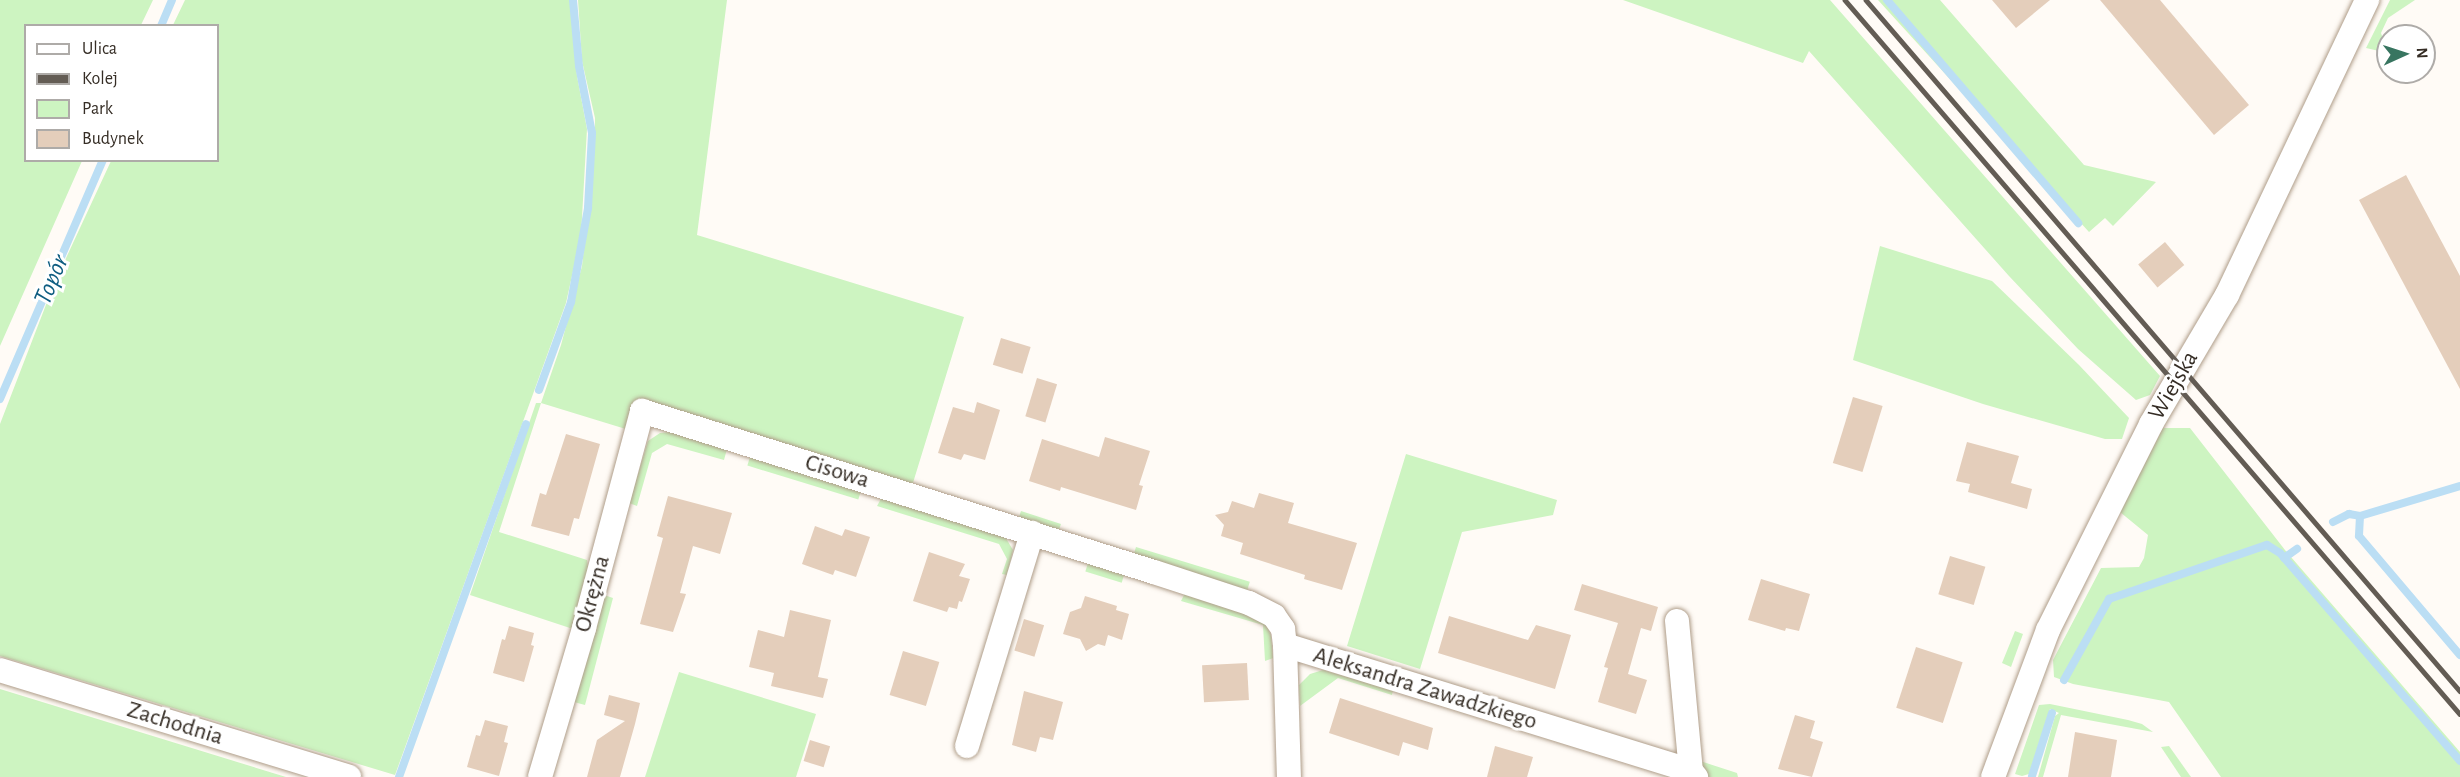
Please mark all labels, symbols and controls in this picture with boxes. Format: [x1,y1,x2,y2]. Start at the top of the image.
legend [24,24,219,162]
north arrow [2376,24,2436,84]
text: Ulica [82,40,117,58]
text: N [2414,47,2430,59]
text: Kolej [82,70,118,88]
text: Park [82,100,113,118]
text: Budynek [82,130,144,148]
water label: Topór [28,250,76,310]
street label: Wiejska [2143,346,2205,426]
street label: Cisowa [801,449,873,495]
street label: Okrężna [569,552,617,636]
street label: Aleksandra Zawadzkiego [1310,641,1540,737]
street label: Zachodnia [123,696,227,752]

